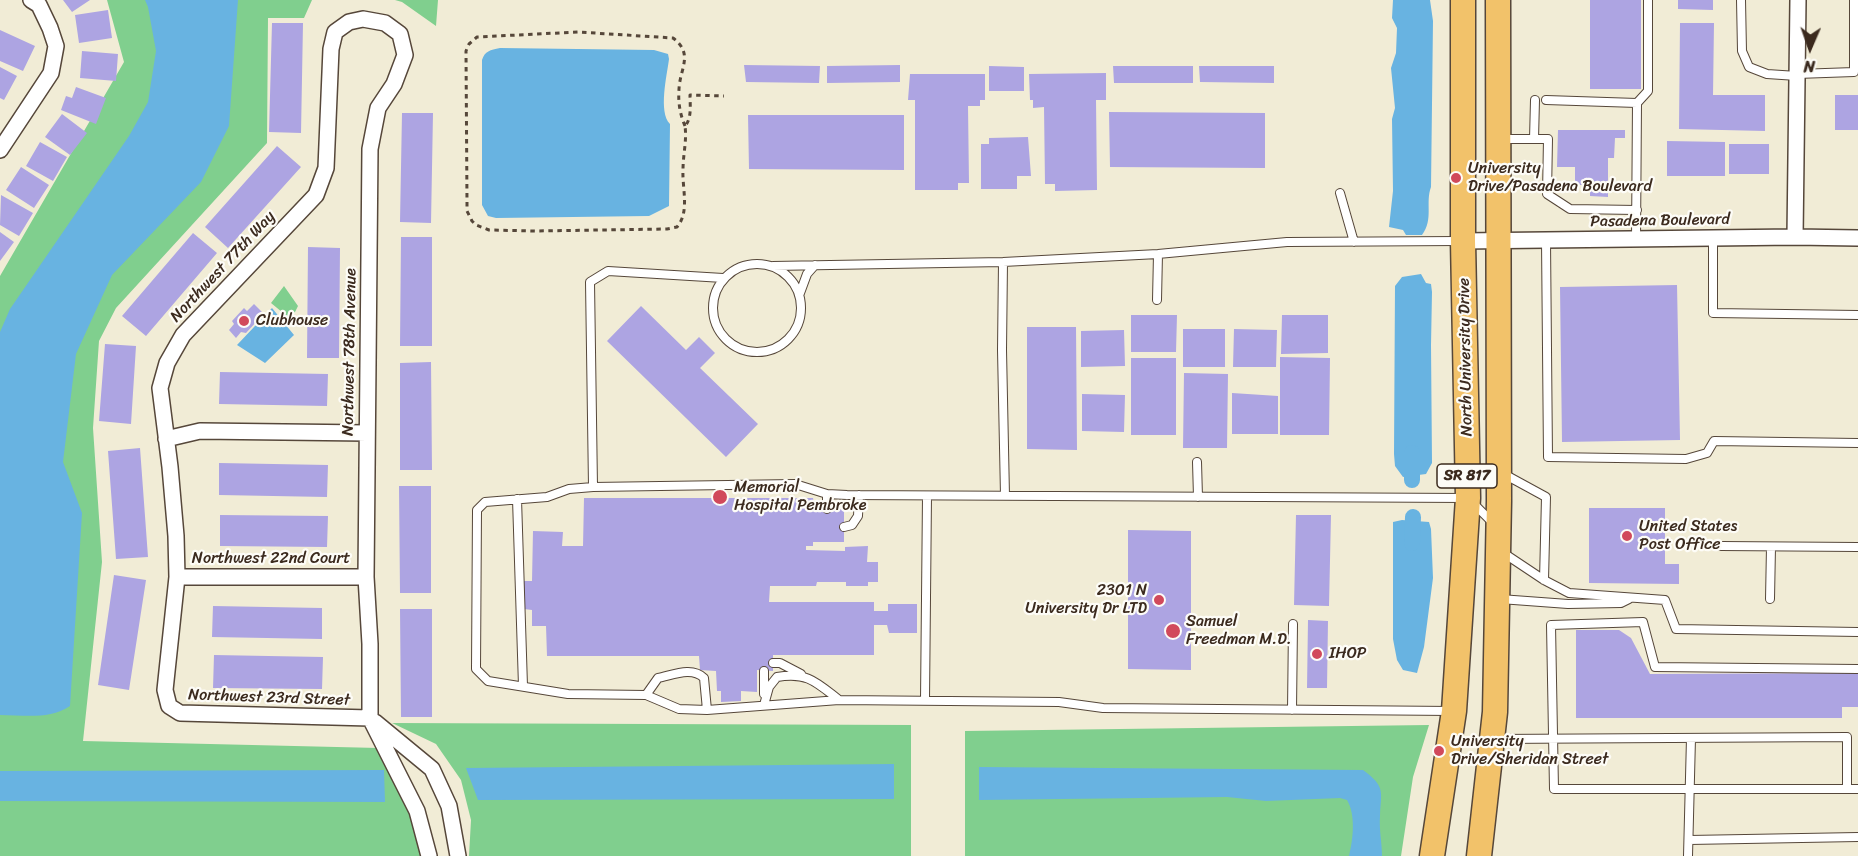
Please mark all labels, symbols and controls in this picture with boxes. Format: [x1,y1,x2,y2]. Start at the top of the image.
north arrow [1780,18,1840,78]
text: N [1803,52,1815,81]
place label: University Drive/Pasadena Boulevard [1468,159,1652,197]
marker: University Drive/Pasadena Boulevard [1449,171,1463,185]
street label: Northwest 77th Way [167,207,279,327]
street label: Pasadena Boulevard [1590,210,1730,232]
street label: Northwest 78th Avenue [339,268,361,436]
street label: North University Drive [1455,278,1477,436]
place label: Clubhouse [256,311,328,331]
marker: Clubhouse [237,314,251,328]
road number: SR 817 [1437,464,1497,488]
place label: Memorial Hospital Pembroke [734,478,867,516]
marker: Memorial Hospital Pembroke [711,488,729,506]
place label: United States Post Office [1639,517,1737,555]
marker: United States Post Office [1620,529,1634,543]
street label: Northwest 22nd Court [192,549,350,569]
place label: 2301 N University Dr LTD [1025,581,1147,619]
marker: 2301 N University Dr LTD [1152,593,1166,607]
place label: Samuel Freedman M.D. [1186,612,1292,650]
marker: Samuel Freedman M.D. [1164,622,1182,640]
place label: IHOP [1329,644,1366,664]
marker: IHOP [1310,647,1324,661]
street label: Northwest 23rd Street [188,686,350,710]
place label: University Drive/Sheridan Street [1451,732,1609,770]
marker: University Drive/Sheridan Street [1432,744,1446,758]

